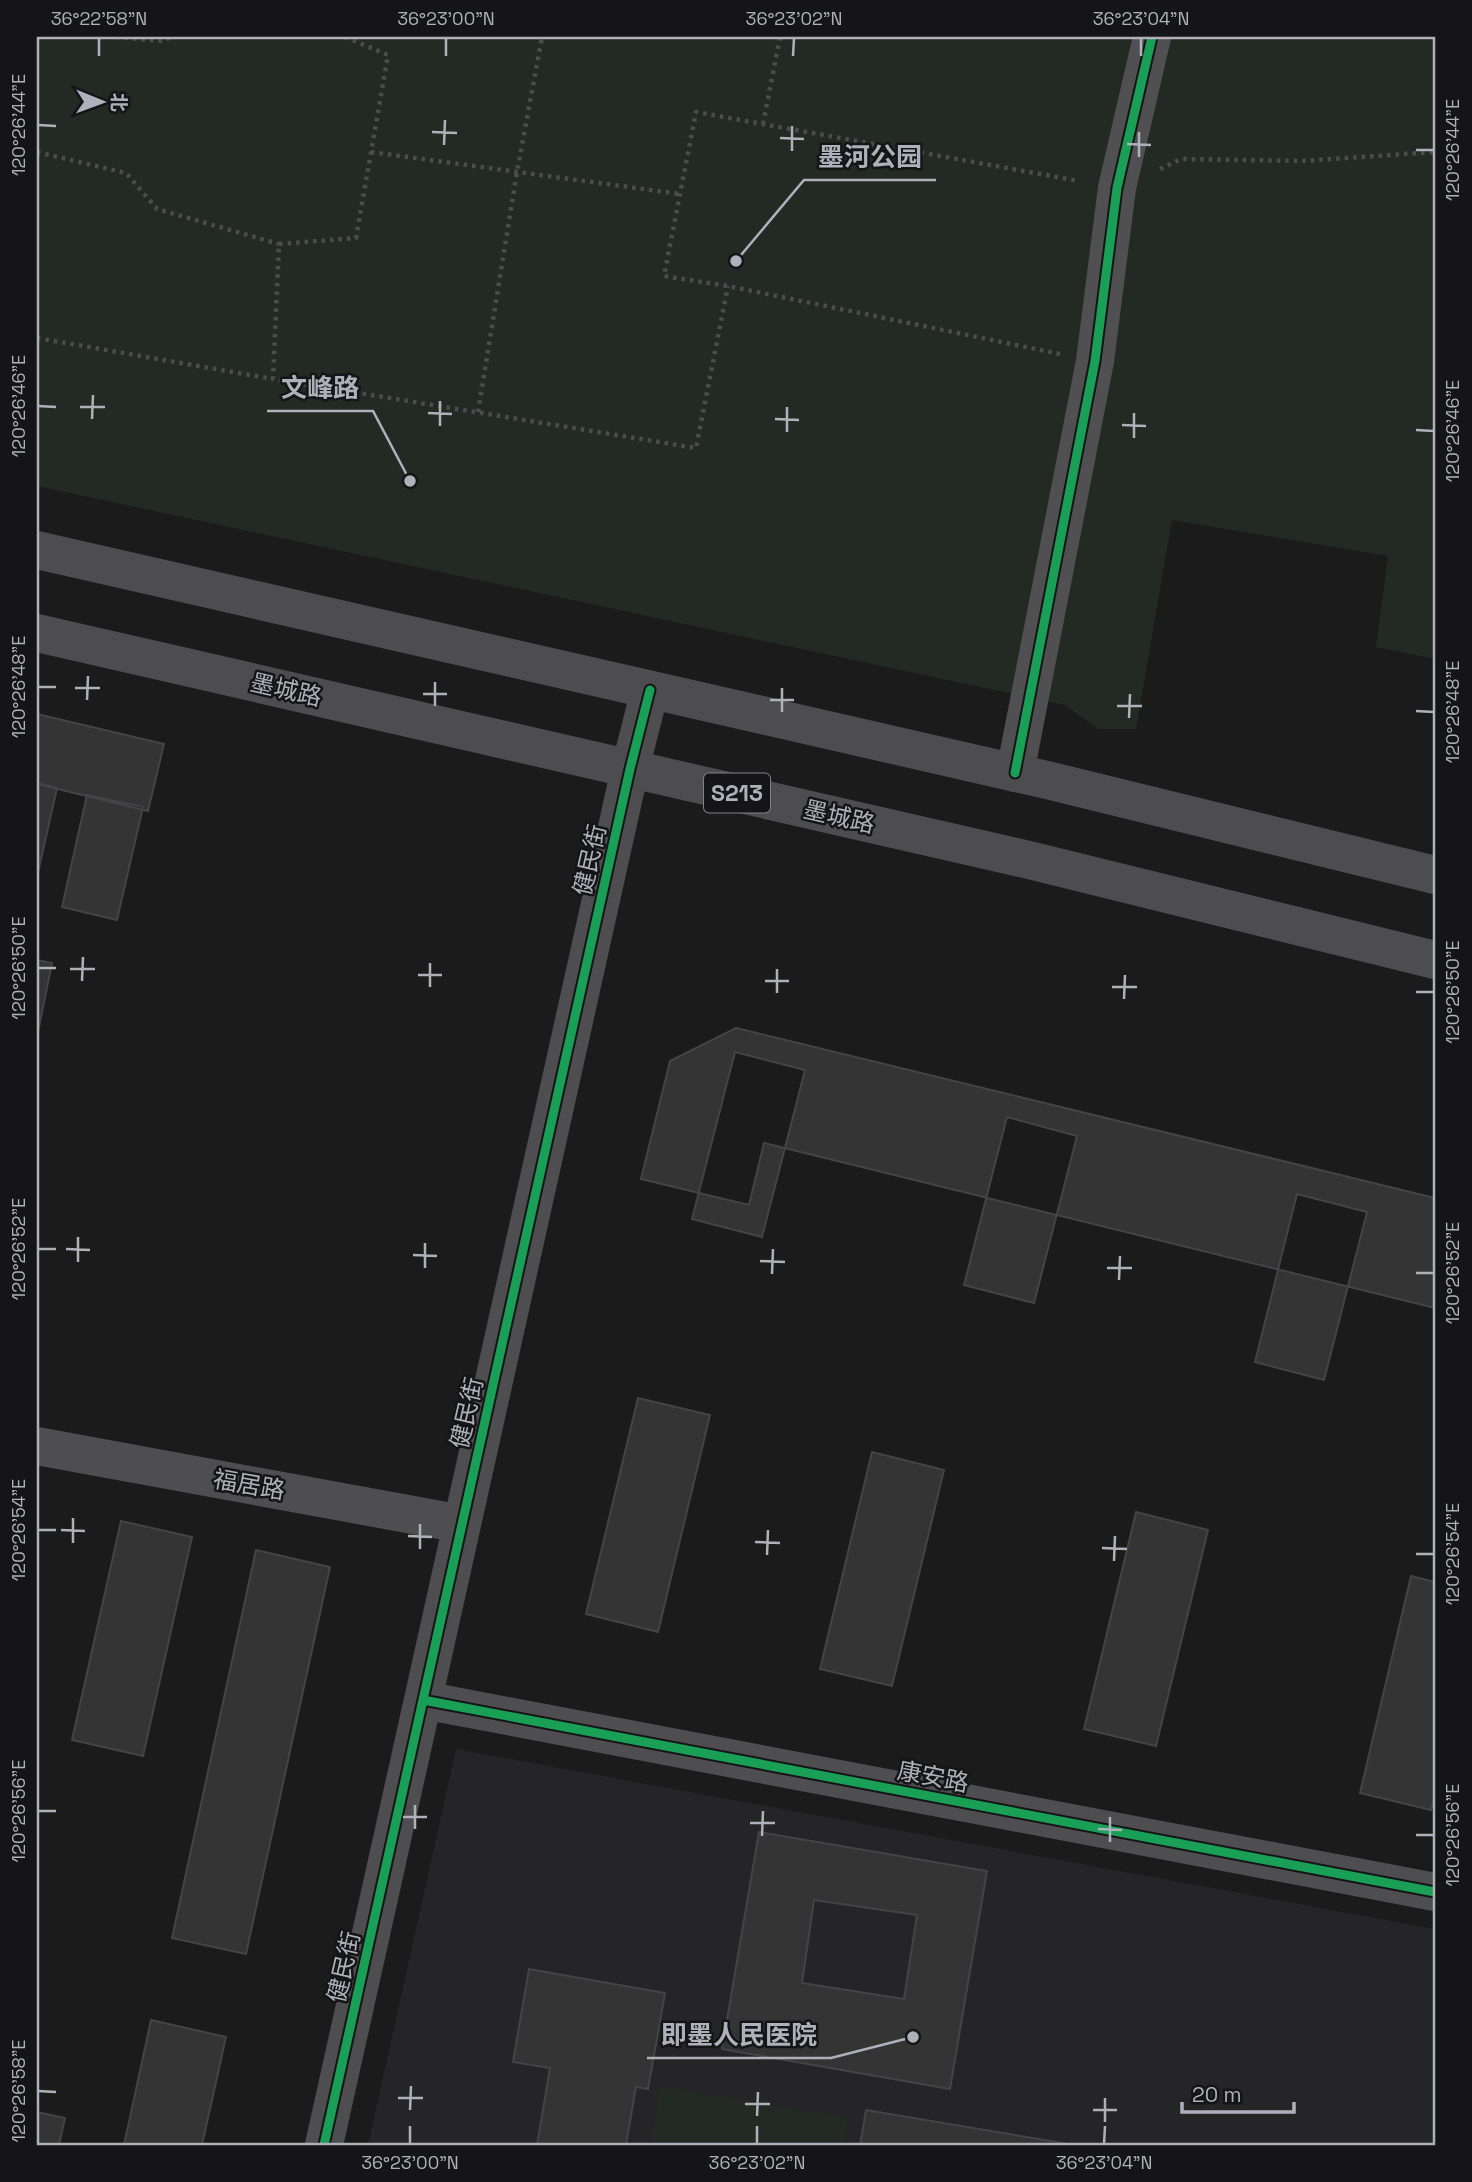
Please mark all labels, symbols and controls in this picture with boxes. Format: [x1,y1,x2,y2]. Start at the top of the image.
text: 36°22'58"N [51,7,147,30]
text: 36°23'00"N [397,7,495,30]
text: 36°23'02"N [746,7,842,30]
text: 36°23'04"N [1093,7,1189,30]
north arrow [66,66,136,136]
text: 120°26'44"E [7,74,30,176]
text: 北 [106,93,131,112]
text: 120°26'44"E [1441,99,1464,201]
callout: 墨河公园 [804,133,936,180]
text: 墨河公园 [818,140,922,174]
text: 120°26'46"E [7,355,30,457]
callout: 文峰路 [267,364,373,411]
text: 文峰路 [281,371,359,405]
text: 120°26'46"E [1441,380,1464,482]
text: 120°26'48"E [7,636,30,738]
text: 120°26'48"E [1441,661,1464,763]
street label: 墨城路 [248,666,325,713]
road number: S213 [704,774,770,813]
street label: 墨城路 [801,793,878,840]
street label: 健民街 [566,821,613,898]
text: 120°26'50"E [7,916,30,1020]
text: 120°26'50"E [1441,940,1464,1044]
text: 120°26'52"E [7,1198,30,1300]
text: 120°26'52"E [1441,1222,1464,1324]
street label: 健民街 [443,1374,490,1451]
street label: 福居路 [211,1463,287,1506]
text: 120°26'54"E [7,1479,30,1581]
text: 120°26'54"E [1441,1503,1464,1605]
street label: 康安路 [895,1754,971,1799]
text: 120°26'56"E [7,1760,30,1862]
text: 120°26'56"E [1441,1784,1464,1886]
street label: 健民街 [320,1928,367,2005]
callout: 即墨人民医院 [647,2011,831,2058]
text: 即墨人民医院 [661,2018,817,2052]
text: 120°26'58"E [7,2040,30,2142]
scale bar [1182,2070,1294,2114]
text: 20 m [1192,2081,1242,2108]
text: 36°23'00"N [361,2151,459,2174]
text: 36°23'02"N [709,2151,805,2174]
text: 36°23'04"N [1056,2151,1152,2174]

